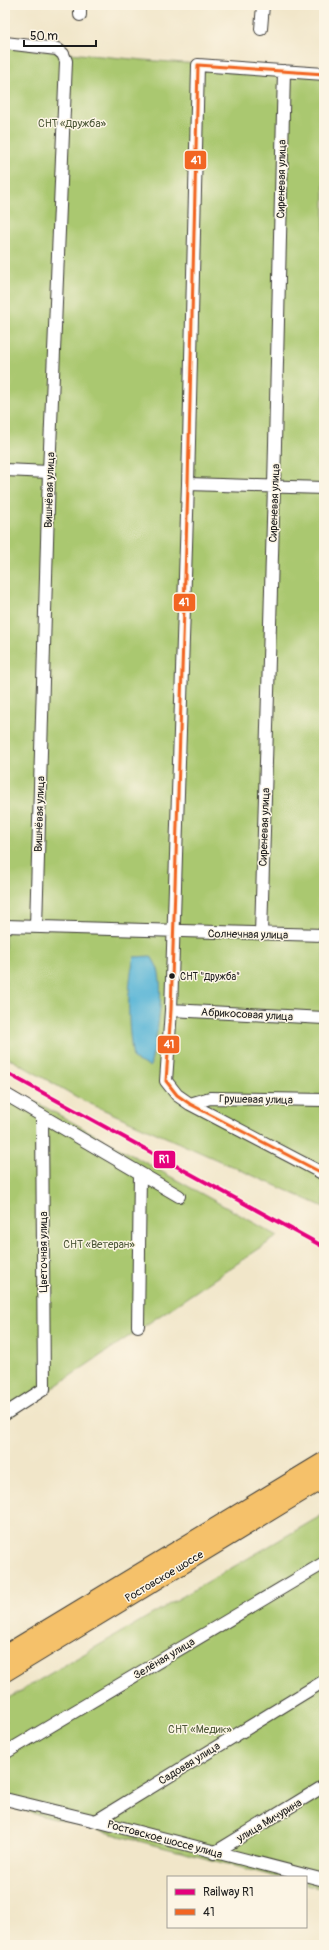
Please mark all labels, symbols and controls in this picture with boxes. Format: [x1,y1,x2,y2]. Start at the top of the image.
scale bar [24,22,96,48]
text: 50 m [30,29,58,44]
park label: СНТ «Дружба» [38,117,107,130]
street label: Сиреневая улица [274,140,289,218]
line badge: 41 [184,150,207,170]
text: 41 [190,154,201,167]
street label: Вишнёвая улица [42,452,57,528]
street label: Сиреневая улица [267,463,282,543]
line badge: 41 [173,593,196,612]
text: 41 [178,596,189,609]
street label: Вишнёвая улица [32,776,47,852]
street label: Сиреневая улица [257,787,272,867]
street label: Солнечная улица [208,927,288,942]
marker: СНТ "Дружба" [167,971,177,981]
place label: СНТ "Дружба" [180,971,240,983]
street label: Абрикосовая улица [201,1006,293,1023]
line badge: 41 [157,1035,180,1054]
text: 41 [163,1038,174,1051]
street label: Грушевая улица [219,1092,293,1107]
line badge: R1 [153,1150,176,1169]
text: R1 [159,1153,169,1166]
street label: Цветочная улица [37,1211,50,1293]
park label: СНТ «Ветеран» [63,1238,135,1251]
street label: Ростовское шоссе [123,1548,206,1605]
street label: Зелёная улица [131,1635,197,1682]
park label: СНТ «Медик» [168,1723,232,1736]
street label: Садовая улица [156,1739,222,1787]
street label: улица Мичурина [234,1796,304,1845]
street label: Ростовское шоссе улица [106,1818,224,1861]
legend [167,1876,307,1928]
text: Railway R1 [203,1885,254,1900]
text: 41 [203,1905,215,1920]

